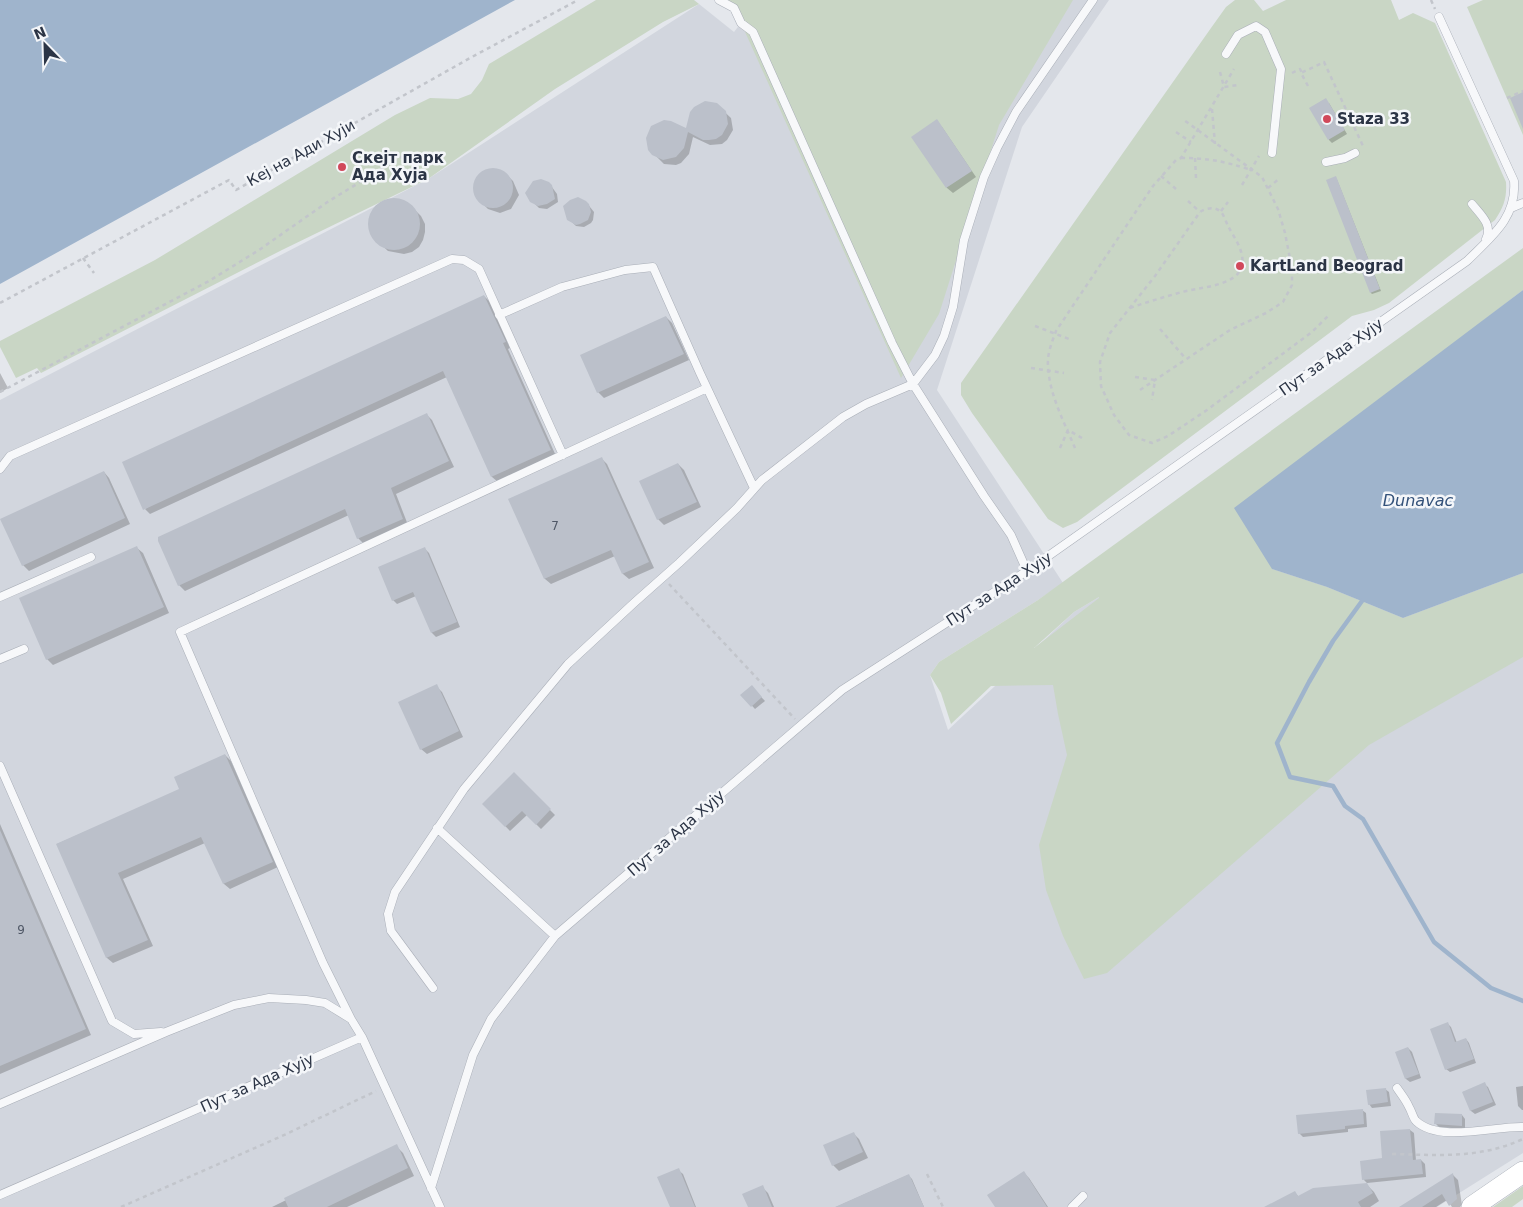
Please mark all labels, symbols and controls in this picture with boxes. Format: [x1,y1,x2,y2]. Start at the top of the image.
north arrow [20,20,70,70]
text: N [31,23,48,43]
place label: Staza 33 [1337,110,1410,128]
marker: Staza 33 [1321,113,1333,125]
street label: Кеј на Ади Хуји [244,116,358,190]
place label: Скејт парк Ада Хуја [352,149,444,184]
marker: Скејт парк Ада Хуја [336,161,348,173]
place label: KartLand Beograd [1250,257,1404,275]
marker: KartLand Beograd [1234,260,1246,272]
street label: Пут за Ада Хују [1276,314,1386,399]
water label: Dunavac [1383,491,1453,510]
house number: 7 [551,519,559,533]
street label: Пут за Ада Хују [943,548,1055,630]
street label: Пут за Ада Хују [624,786,728,880]
house number: 9 [17,923,25,937]
street label: Пут за Ада Хују [197,1050,317,1116]

